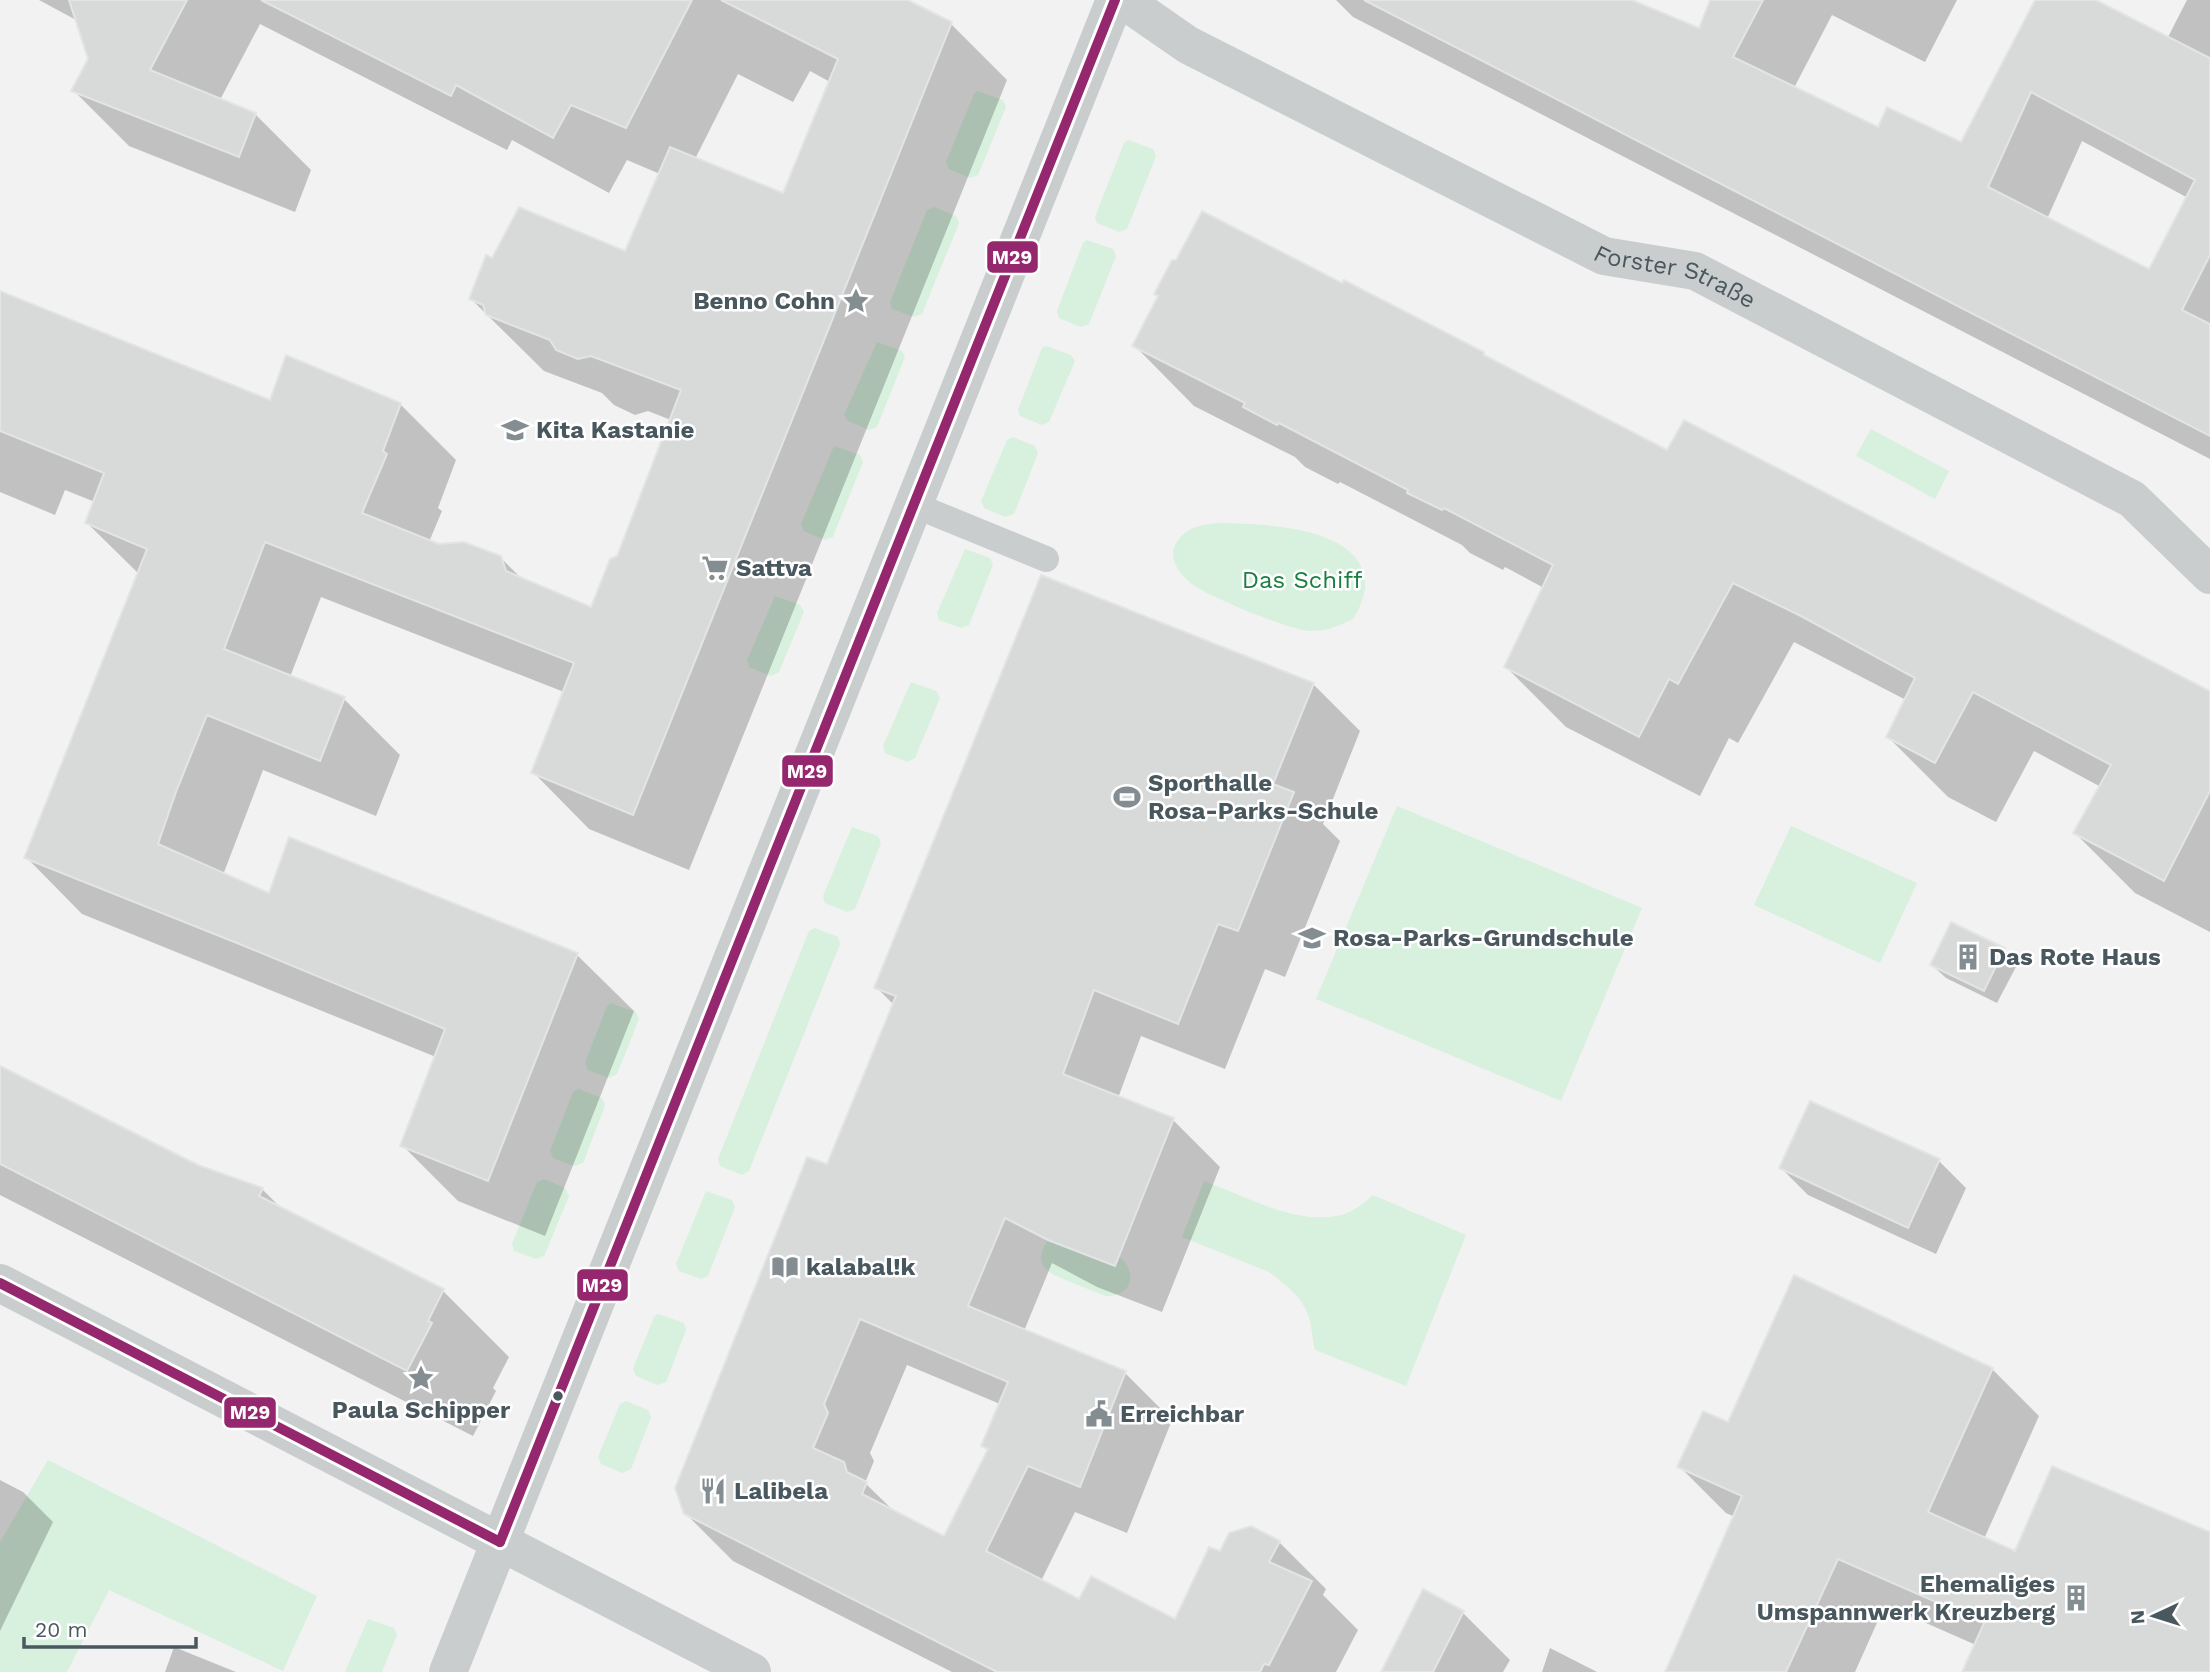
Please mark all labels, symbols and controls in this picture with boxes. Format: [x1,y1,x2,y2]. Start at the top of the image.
street label: Forster Straße [1589,239,1760,314]
line badge: M29 [986,240,1039,274]
text: M29 [992,246,1032,269]
place icon: Benno Cohn [841,286,871,316]
place label: Benno Cohn [693,287,835,315]
school or university icon: Kita Kastanie [500,415,530,445]
place label: Kita Kastanie [536,416,694,444]
supermarket icon: Sattva [700,553,730,583]
place label: Sattva [736,554,812,582]
park label: Das Schiff [1242,566,1362,594]
line badge: M29 [781,754,834,788]
text: M29 [787,760,827,783]
place label: Sporthalle Rosa-Parks-Schule [1148,769,1378,825]
sports icon: Sporthalle Rosa-Parks-Schule [1112,782,1142,812]
school or university icon: Rosa-Parks-Grundschule [1297,923,1327,953]
place label: Rosa-Parks-Grundschule [1333,924,1634,952]
building icon: Das Rote Haus [1953,942,1983,972]
place label: Das Rote Haus [1989,943,2161,971]
library icon: kalabal!k [770,1252,800,1282]
place label: kalabal!k [806,1253,916,1281]
line badge: M29 [576,1268,629,1302]
text: M29 [582,1274,622,1297]
place icon: Paula Schipper [406,1363,436,1393]
unlabelled marker [551,1389,565,1403]
line badge: M29 [223,1396,277,1429]
place label: Paula Schipper [332,1396,511,1424]
public building icon: Erreichbar [1084,1399,1114,1429]
place label: Erreichbar [1120,1400,1245,1428]
text: M29 [230,1401,270,1424]
restaurant icon: Lalibela [698,1476,728,1506]
place label: Lalibela [734,1477,828,1505]
place label: Ehemaliges Umspannwerk Kreuzberg [1757,1570,2056,1626]
north arrow [2119,1581,2189,1651]
building icon: Ehemaliges Umspannwerk Kreuzberg [2061,1583,2091,1613]
scale bar [24,1606,196,1650]
text: N [2126,1609,2150,1625]
text: 20 m [35,1617,87,1642]

